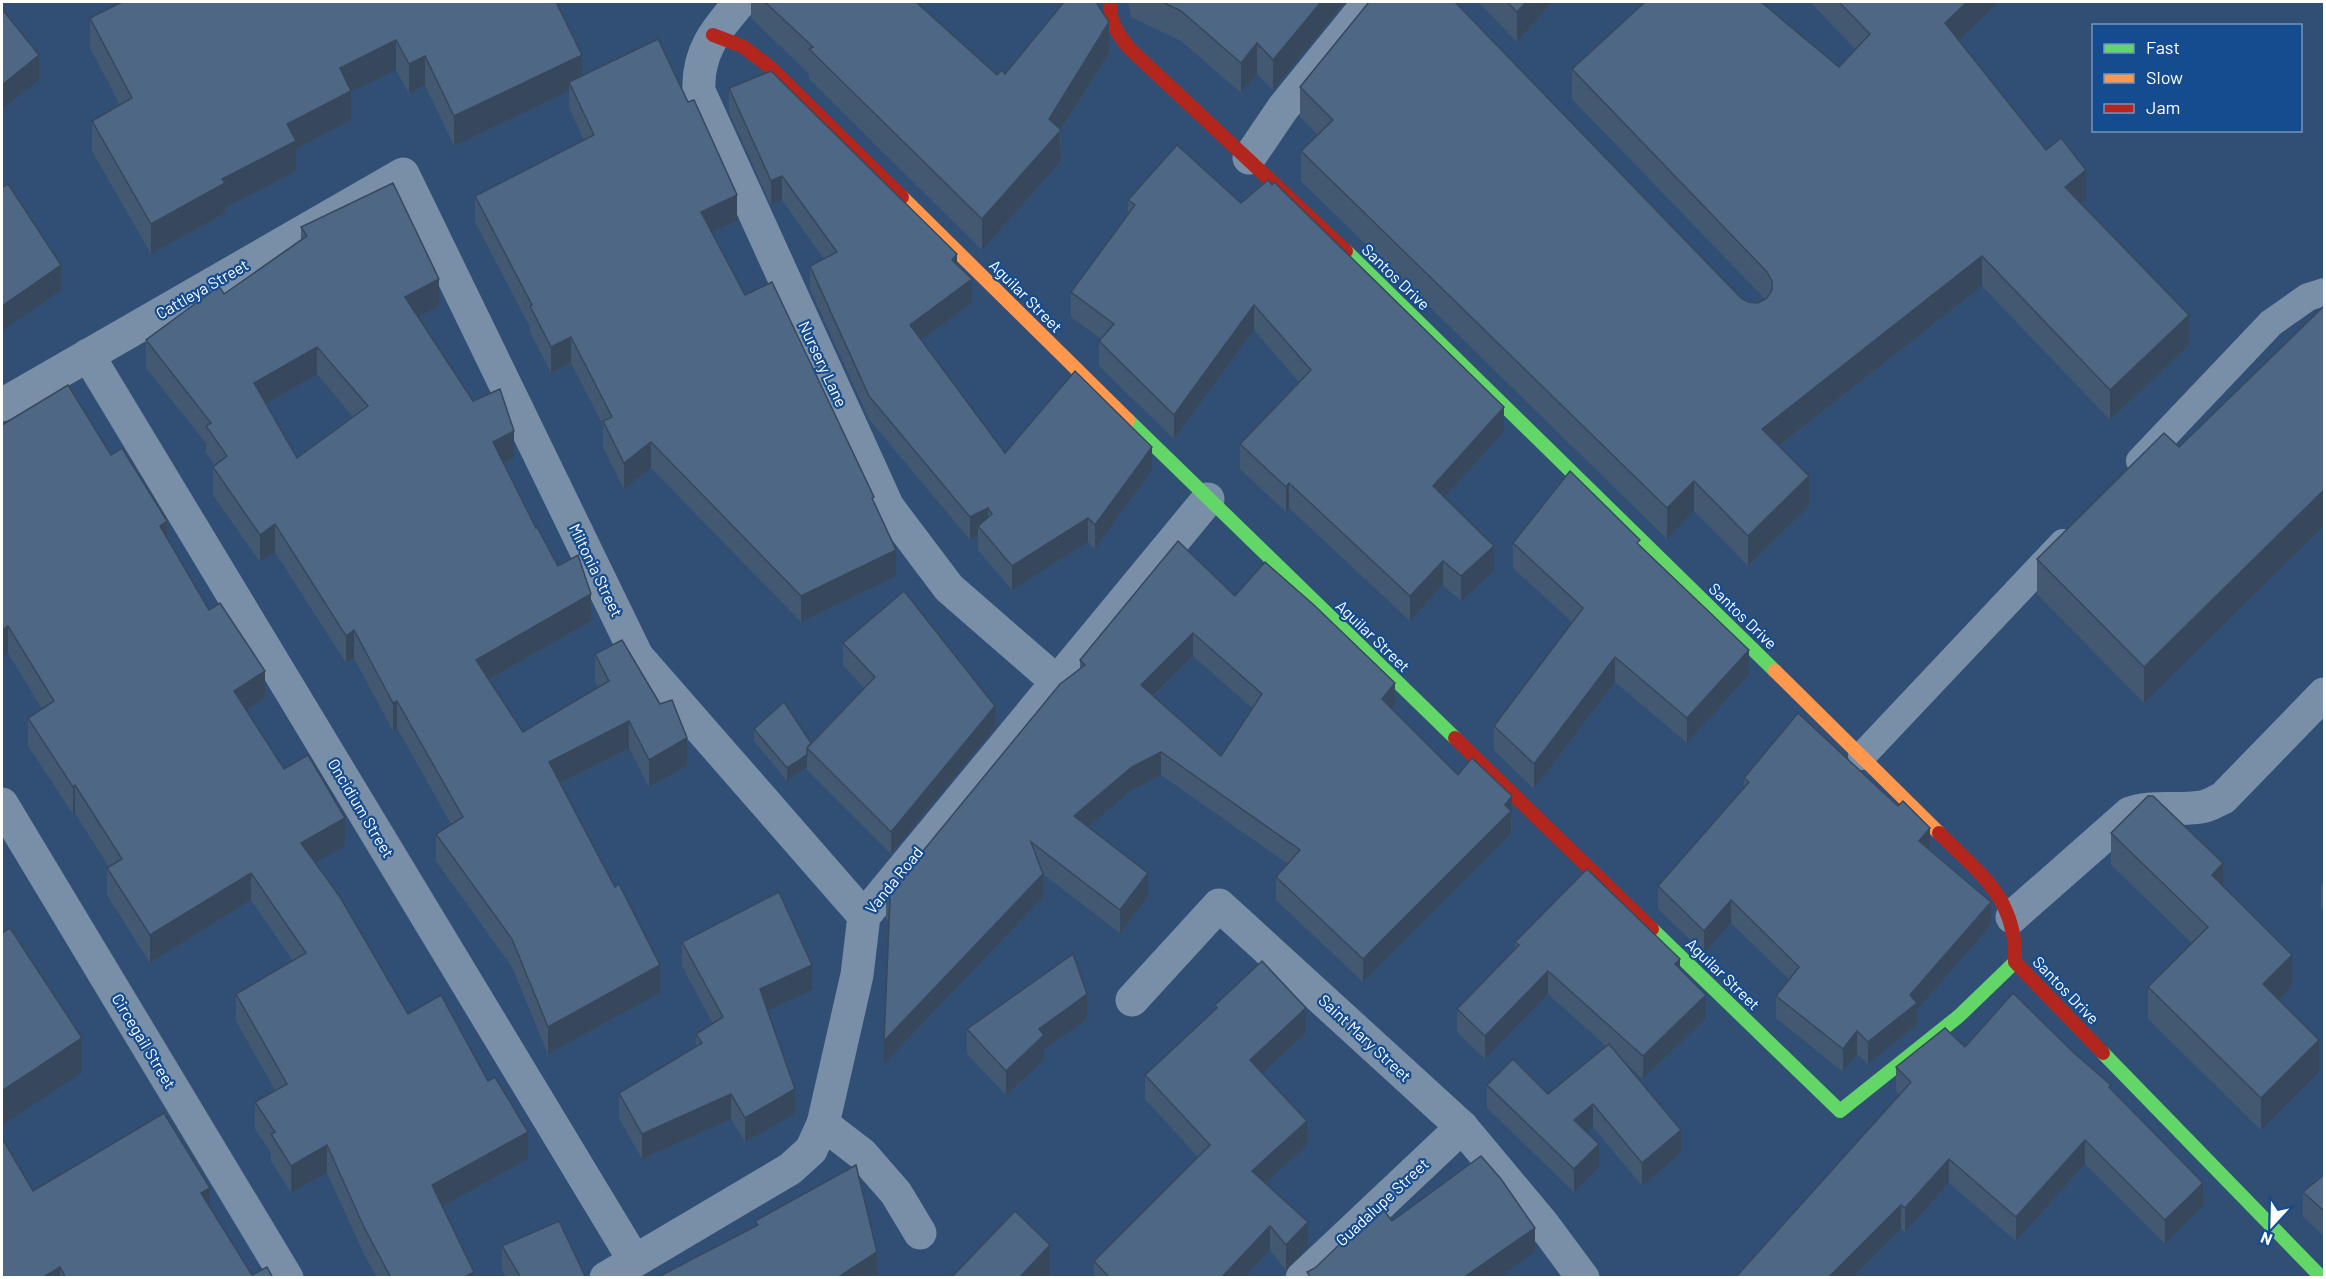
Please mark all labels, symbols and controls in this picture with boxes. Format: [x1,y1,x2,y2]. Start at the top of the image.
legend [2092,24,2302,132]
text: Fast [2146,36,2180,58]
text: Slow [2146,66,2183,88]
text: Jam [2146,96,2180,118]
street label: Santos Drive [1358,240,1434,314]
street label: Cattleya Street [152,254,251,323]
street label: Aguilar Street [986,255,1067,336]
street label: Nursery Lane [795,318,852,410]
street label: Miltonia Street [566,520,627,619]
street label: Santos Drive [1705,579,1781,653]
street label: Aguilar Street [1333,596,1414,676]
street label: Oncidium Street [324,755,399,861]
street label: Vanda Road [861,842,926,917]
street label: Aguilar Street [1683,934,1764,1014]
street label: Santos Drive [2029,952,2103,1028]
street label: Circegail Street [109,990,180,1092]
street label: Saint Mary Street [1315,990,1415,1085]
street label: Guadalupe Street [1331,1154,1432,1249]
north arrow [2242,1195,2302,1255]
text: N [2258,1229,2275,1250]

